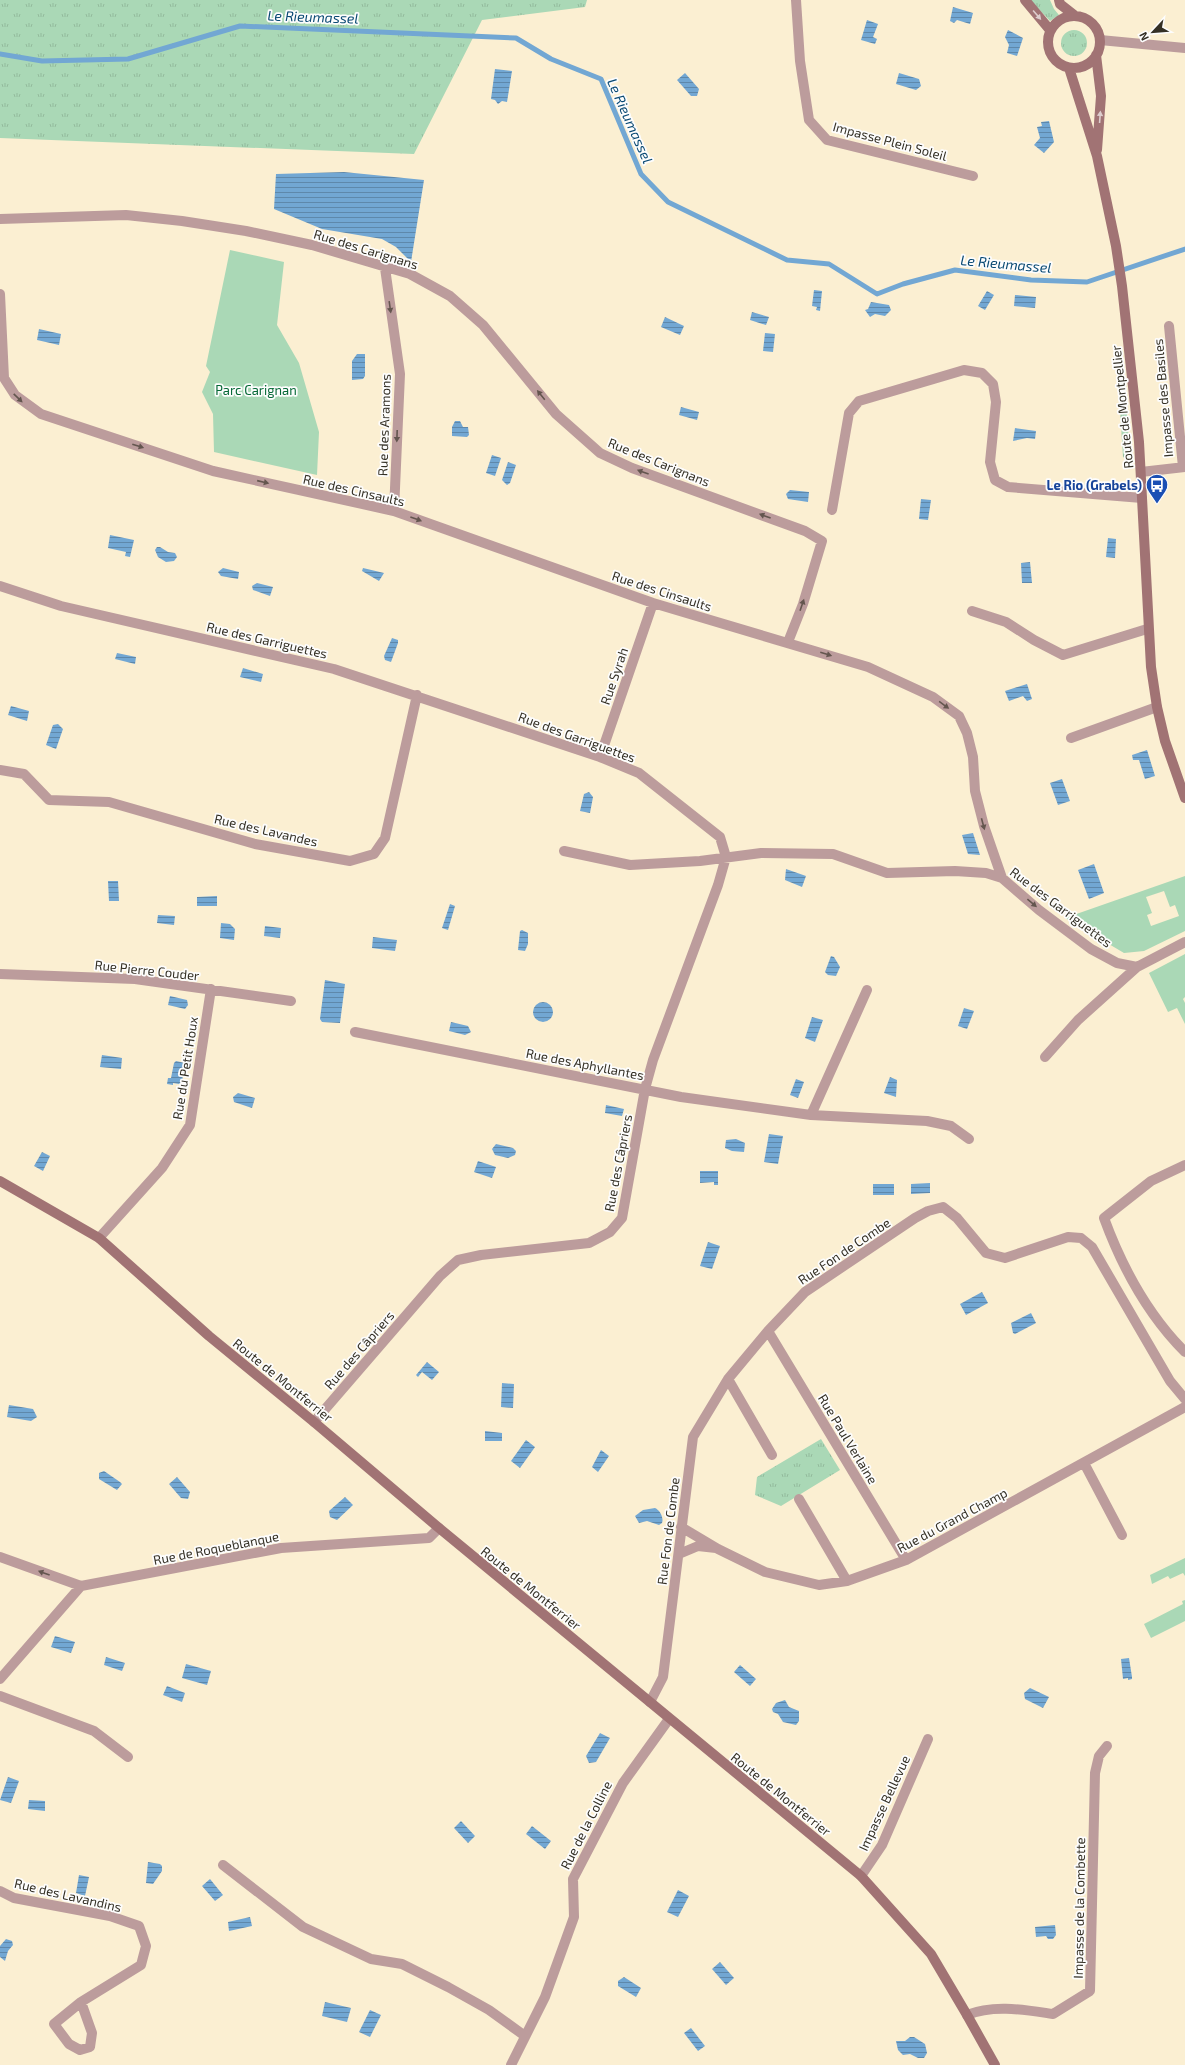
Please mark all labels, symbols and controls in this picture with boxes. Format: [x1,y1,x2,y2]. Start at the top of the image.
water label: Le Rieumassel [267,6,359,27]
one-way arrow [1033,10,1042,20]
north arrow [1133,12,1173,52]
text: N [1136,30,1151,43]
water label: Le Rieumassel [604,76,657,166]
one-way arrow [1096,111,1103,123]
street label: Impasse Plein Soleil [831,118,949,164]
street label: Rue des Carignans [312,226,420,272]
water label: Le Rieumassel [960,251,1052,276]
one-way arrow [387,300,393,313]
street label: Impasse des Basiles [1150,338,1176,458]
street label: Route de Montpellier [1108,345,1136,469]
street label: Rue des Aramons [374,374,394,476]
park label: Parc Carignan [215,382,297,398]
one-way arrow [536,390,545,400]
one-way arrow [13,393,23,403]
one-way arrow [394,430,401,442]
street label: Rue des Carignans [606,434,712,490]
one-way arrow [132,443,144,449]
one-way arrow [636,468,648,474]
street label: Rue des Cinsaults [302,471,406,509]
bus stop icon: Le Rio (Grabels) [1144,472,1170,505]
place label: Le Rio (Grabels) [1046,477,1142,493]
one-way arrow [256,480,269,486]
one-way arrow [759,513,771,519]
one-way arrow [411,516,423,522]
street label: Rue des Cinsaults [610,567,714,615]
one-way arrow [800,599,806,611]
street label: Rue des Garriguettes [205,618,329,662]
street label: Rue Syrah [597,645,631,707]
one-way arrow [820,651,832,657]
one-way arrow [939,701,950,709]
street label: Rue des Garriguettes [516,708,638,766]
street label: Rue des Lavandes [213,810,319,850]
one-way arrow [980,818,986,830]
street label: Rue des Garriguettes [1007,863,1115,951]
one-way arrow [1026,899,1037,908]
street label: Rue Pierre Couder [94,957,200,983]
street label: Rue du Petit Houx [169,1015,201,1121]
street label: Rue des Aphyllantes [525,1045,645,1083]
street label: Rue des Câpriers [601,1113,635,1213]
street label: Rue Fon de Combe [795,1214,893,1288]
street label: Rue des Câpriers [321,1308,397,1392]
street label: Route de Montferrier [230,1335,336,1425]
street label: Rue Paul Verlaine [815,1391,881,1487]
street label: Rue Fon de Combe [653,1476,683,1586]
street label: Rue du Grand Champ [894,1484,1010,1556]
street label: Rue de Roqueblanque [152,1528,280,1568]
street label: Route de Montferrier [478,1543,584,1633]
one-way arrow [38,1570,50,1576]
street label: Route de Montferrier [728,1749,834,1839]
street label: Impasse Bellevue [855,1753,913,1853]
street label: Rue de la Colline [557,1778,615,1872]
street label: Impasse de la Combette [1070,1837,1088,1979]
street label: Rue des Lavandins [13,1875,123,1915]

